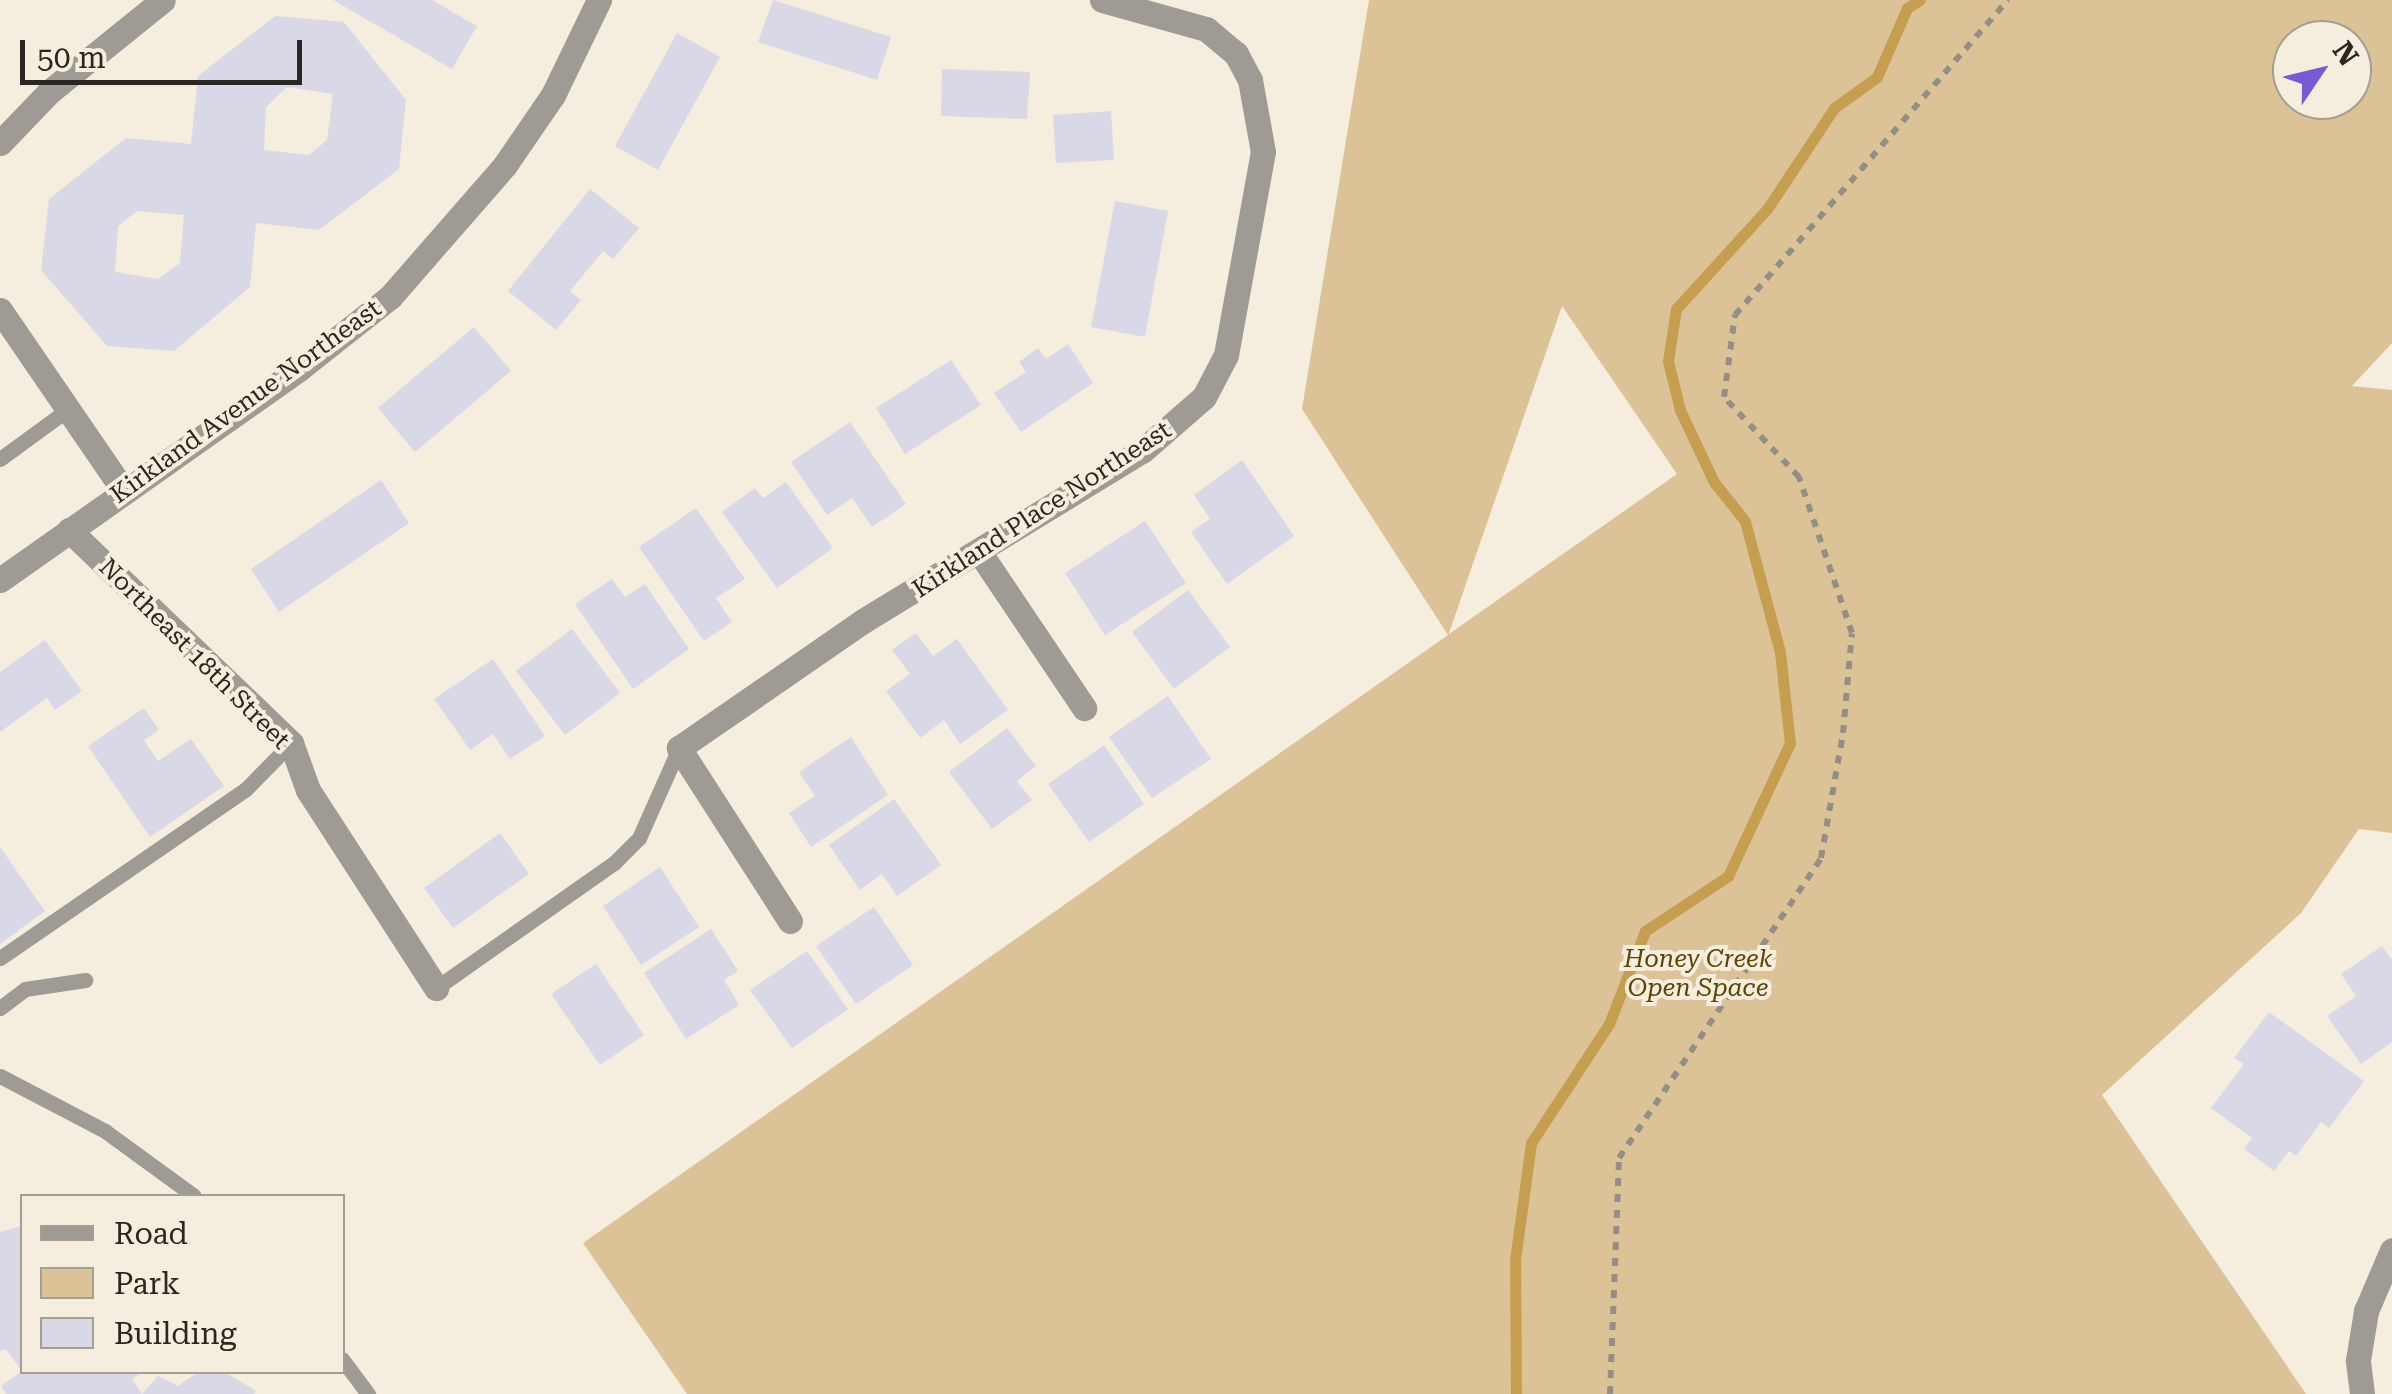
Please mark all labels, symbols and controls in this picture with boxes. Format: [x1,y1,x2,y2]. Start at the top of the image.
scale bar [25,20,308,82]
north arrow [2272,20,2372,120]
text: N [2326,35,2365,72]
text: 50 m [37,40,106,75]
street label: Kirkland Avenue Northeast [105,294,387,510]
street label: Kirkland Place Northeast [907,415,1177,605]
street label: Northeast 18th Street [92,552,296,756]
park label: Honey Creek Open Space [1624,945,1772,1004]
legend [20,1194,345,1374]
text: Road [114,1216,188,1251]
text: Park [114,1266,180,1301]
text: Building [114,1316,237,1351]

